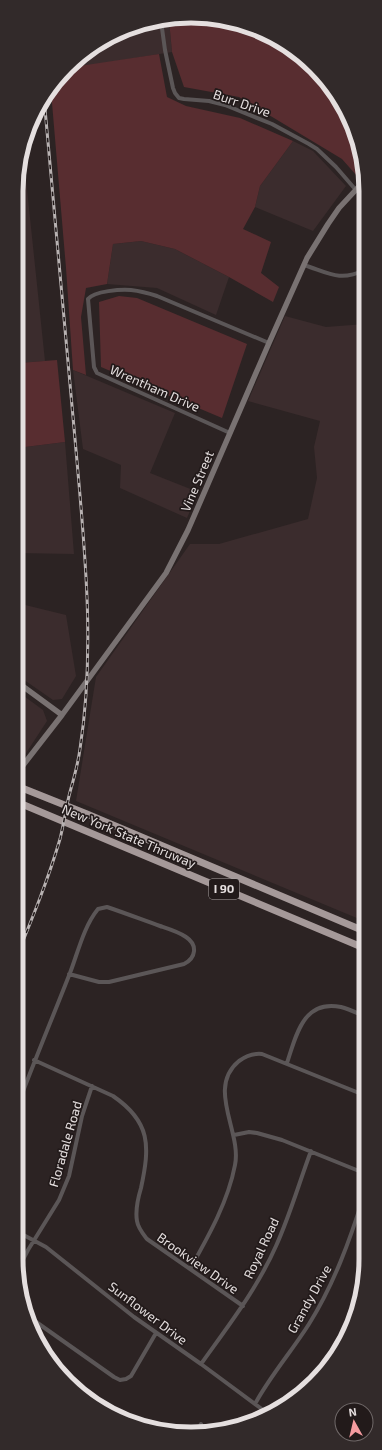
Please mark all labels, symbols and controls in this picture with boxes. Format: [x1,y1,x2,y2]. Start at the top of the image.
street label: Burr Drive [211,86,273,120]
street label: Wrentham Drive [108,361,202,415]
street label: Vine Street [177,448,217,514]
street label: New York State Thruway [60,801,198,872]
road number: I 90 [209,879,239,899]
street label: Floradale Road [45,1099,85,1189]
street label: Royal Road [240,1215,282,1281]
street label: Brookview Drive [154,1229,242,1297]
street label: Grandy Drive [284,1262,334,1336]
street label: Sunflower Drive [105,1278,191,1348]
north arrow [334,1402,374,1442]
text: N [348,1405,357,1419]

